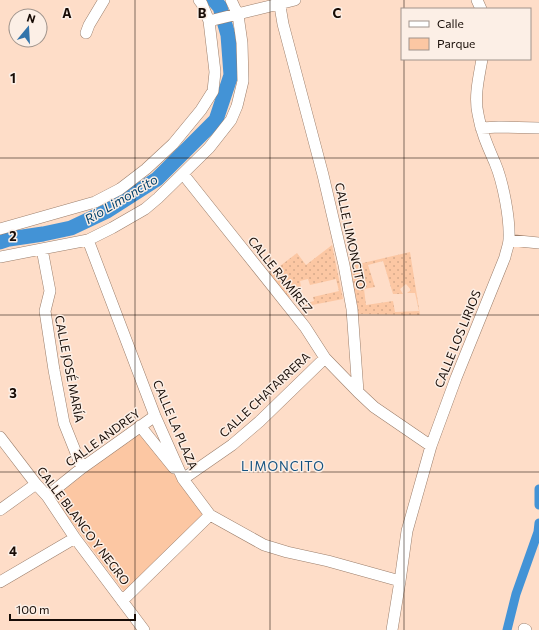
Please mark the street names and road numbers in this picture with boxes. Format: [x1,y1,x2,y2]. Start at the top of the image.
street label: CALLE LIMONCITO [333,181,369,291]
street label: CALLE RAMÍREZ [246,233,316,315]
street label: CALLE LOS LIRIOS [431,288,483,389]
street label: CALLE JOSÉ MARÍA [52,314,87,424]
street label: CALLE CHATARRERA [216,349,312,440]
street label: CALLE LA PLAZA [151,378,201,472]
street label: CALLE ANDREY [62,405,143,469]
street label: CALLE BLANCO Y NEGRO [35,463,133,588]

